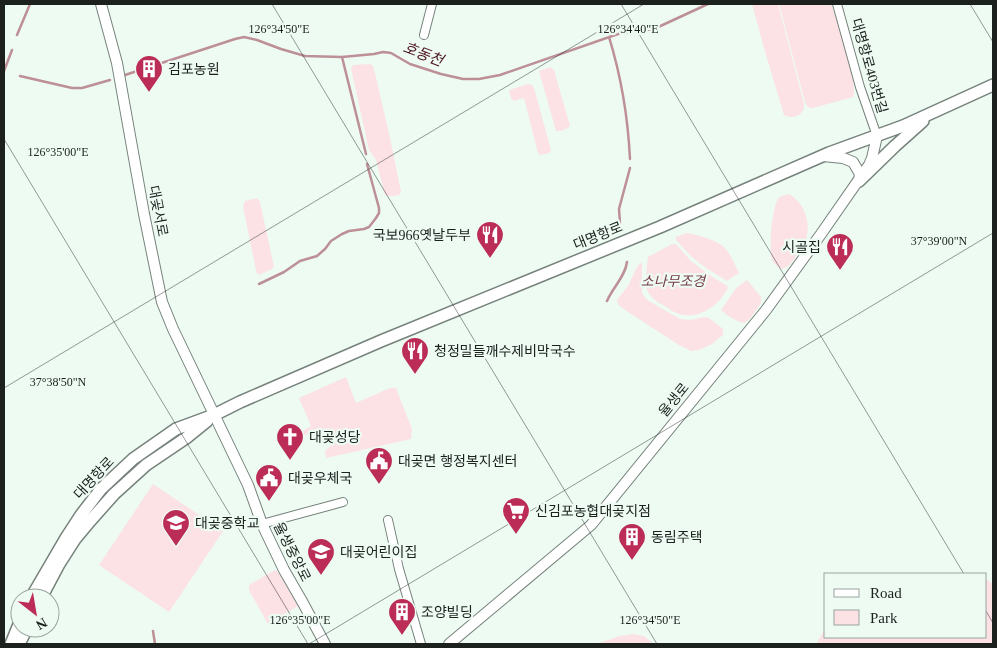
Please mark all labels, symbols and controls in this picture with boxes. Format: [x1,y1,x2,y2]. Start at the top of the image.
street label: 대명항로403번길 [848,17,890,115]
text: 126°34'50"E [248,22,310,36]
text: 126°34'40"E [597,22,659,36]
water label: 호동천 [401,39,447,70]
building icon: 김포농원 [134,54,164,93]
place label: 김포농원 [168,62,220,77]
text: 126°35'00"E [27,145,89,159]
street label: 대곶서로 [146,184,170,238]
street label: 대명항로 [571,219,625,253]
restaurant icon: 국보966옛날두부 [475,220,505,259]
place label: 국보966옛날두부 [373,228,471,243]
restaurant icon: 시골집 [825,232,855,271]
text: 37°39'00"N [911,234,968,248]
place label: 시골집 [782,240,821,255]
park label: 소나무조경 [641,274,706,289]
restaurant icon: 청정밀들깨수제비막국수 [400,336,430,375]
place label: 청정밀들깨수제비막국수 [434,344,576,359]
text: 37°38'50"N [30,375,87,389]
street label: 율생로 [656,380,692,420]
church icon: 대곶성당 [275,422,305,461]
place label: 대곶성당 [309,430,361,445]
public building icon: 대곶면 행정복지센터 [364,446,394,485]
street label: 대명항로 [71,454,117,502]
place label: 대곶면 행정복지센터 [398,454,517,469]
public building icon: 대곶우체국 [254,463,284,502]
place label: 대곶우체국 [288,471,353,486]
supermarket icon: 신김포농협대곶지점 [501,496,531,535]
place label: 신김포농협대곶지점 [535,504,651,519]
school or university icon: 대곶중학교 [161,508,191,547]
place label: 대곶중학교 [195,515,260,531]
street label: 율생중앙로 [271,520,313,584]
building icon: 동림주택 [617,522,647,561]
place label: 동림주택 [651,530,703,545]
school or university icon: 대곶어린이집 [306,537,336,576]
place label: 대곶어린이집 [340,545,417,560]
legend [824,573,987,638]
text: Road [870,585,902,601]
north arrow [10,588,60,638]
building icon: 조양빌딩 [387,597,417,636]
place label: 조양빌딩 [421,605,473,620]
text: Park [870,610,898,626]
text: 126°35'00"E [269,613,331,627]
text: 126°34'50"E [619,613,681,627]
text: N [33,615,50,633]

